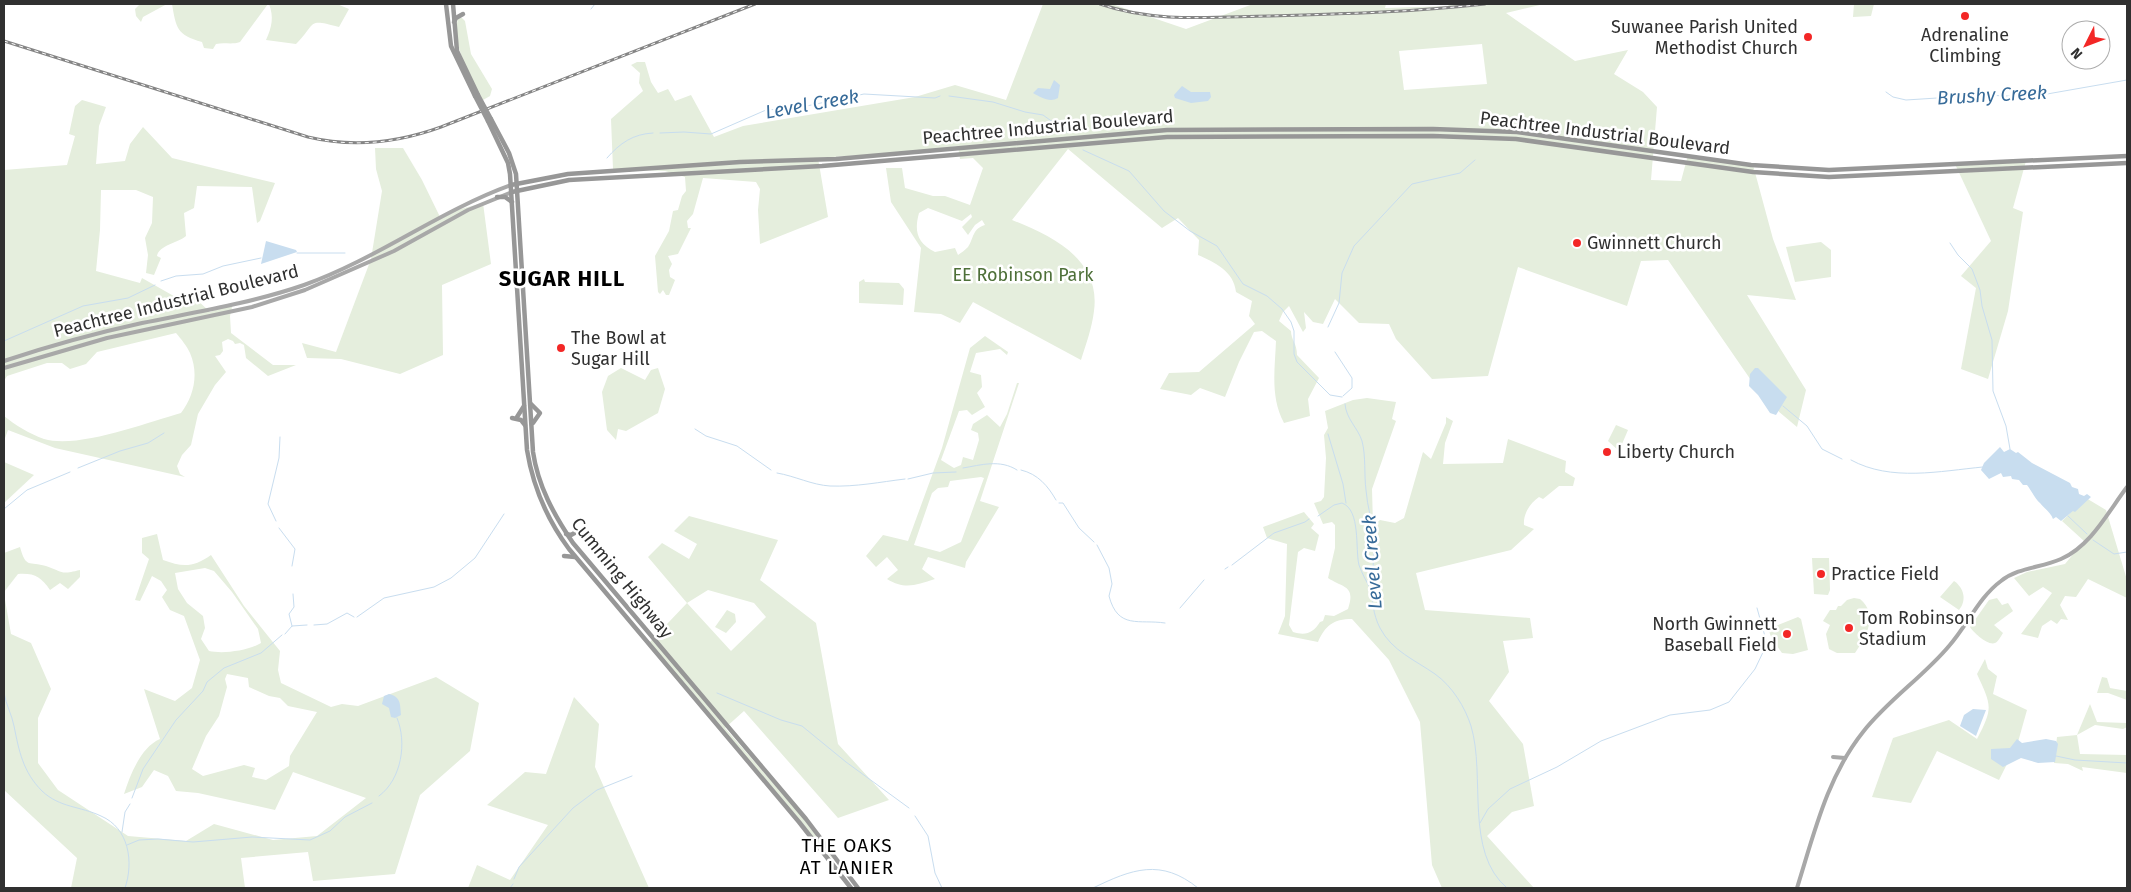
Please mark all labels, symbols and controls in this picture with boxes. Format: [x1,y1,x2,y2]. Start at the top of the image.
marker: Adrenaline Climbing [1959,10,1971,22]
place label: Suwanee Parish United Methodist Church [1611,16,1798,59]
north arrow [2061,20,2111,70]
place label: Adrenaline Climbing [1921,24,2009,67]
marker: Suwanee Parish United Methodist Church [1802,31,1814,43]
text: N [2067,44,2086,63]
water label: Brushy Creek [1936,81,2048,109]
water label: Level Creek [763,84,861,124]
street label: Peachtree Industrial Boulevard [922,105,1174,149]
street label: Peachtree Industrial Boulevard [1479,107,1731,159]
place label: Gwinnett Church [1587,232,1722,254]
marker: Gwinnett Church [1571,237,1583,249]
street label: Peachtree Industrial Boulevard [51,260,301,342]
park label: EE Robinson Park [952,264,1094,286]
district label: SUGAR HILL [499,265,625,292]
place label: The Bowl at Sugar Hill [571,327,667,370]
marker: The Bowl at Sugar Hill [555,342,567,354]
place label: Liberty Church [1617,441,1735,463]
marker: Liberty Church [1601,446,1613,458]
street label: Cumming Highway [567,513,678,643]
water label: Level Creek [1357,514,1387,610]
place label: Practice Field [1831,563,1939,585]
marker: Practice Field [1815,568,1827,580]
place label: Tom Robinson Stadium [1859,607,1975,650]
place label: North Gwinnett Baseball Field [1652,613,1778,656]
marker: Tom Robinson Stadium [1843,622,1855,634]
marker: North Gwinnett Baseball Field [1781,628,1793,640]
district label: THE OAKS AT LANIER [800,834,894,879]

